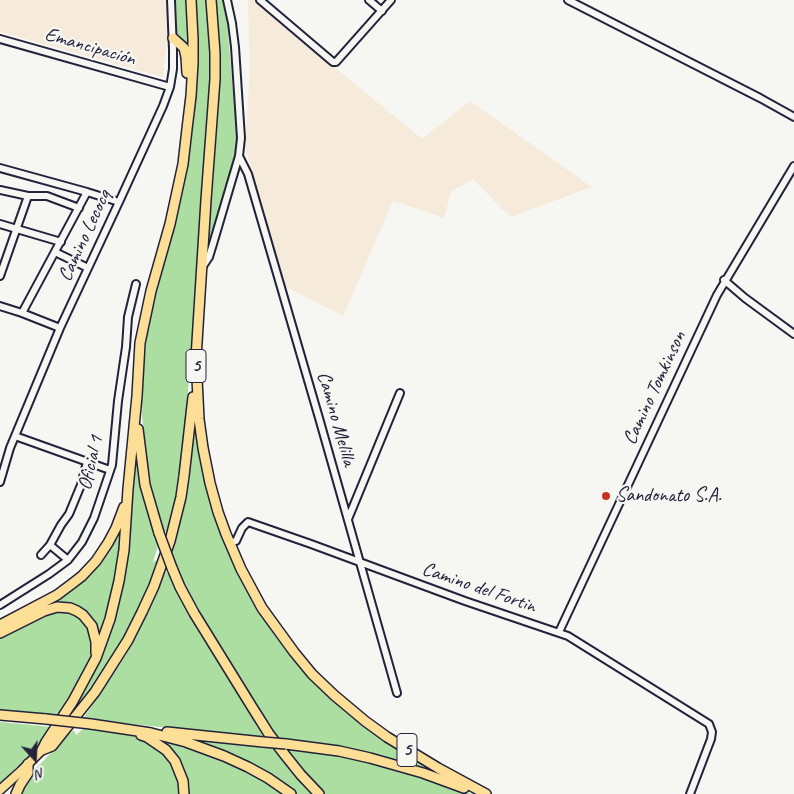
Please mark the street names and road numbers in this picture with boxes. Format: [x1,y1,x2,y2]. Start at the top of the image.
street label: Emancipación [42,23,138,71]
street label: Camino Lecocq [53,187,117,285]
street label: Camino Tomkinson [618,327,692,449]
road number: 5 [186,350,206,382]
street label: Camino Melilla [311,369,361,469]
street label: Oficial 1 [73,433,109,493]
street label: Camino del Fortin [419,557,539,619]
road number: 5 [397,734,417,766]

